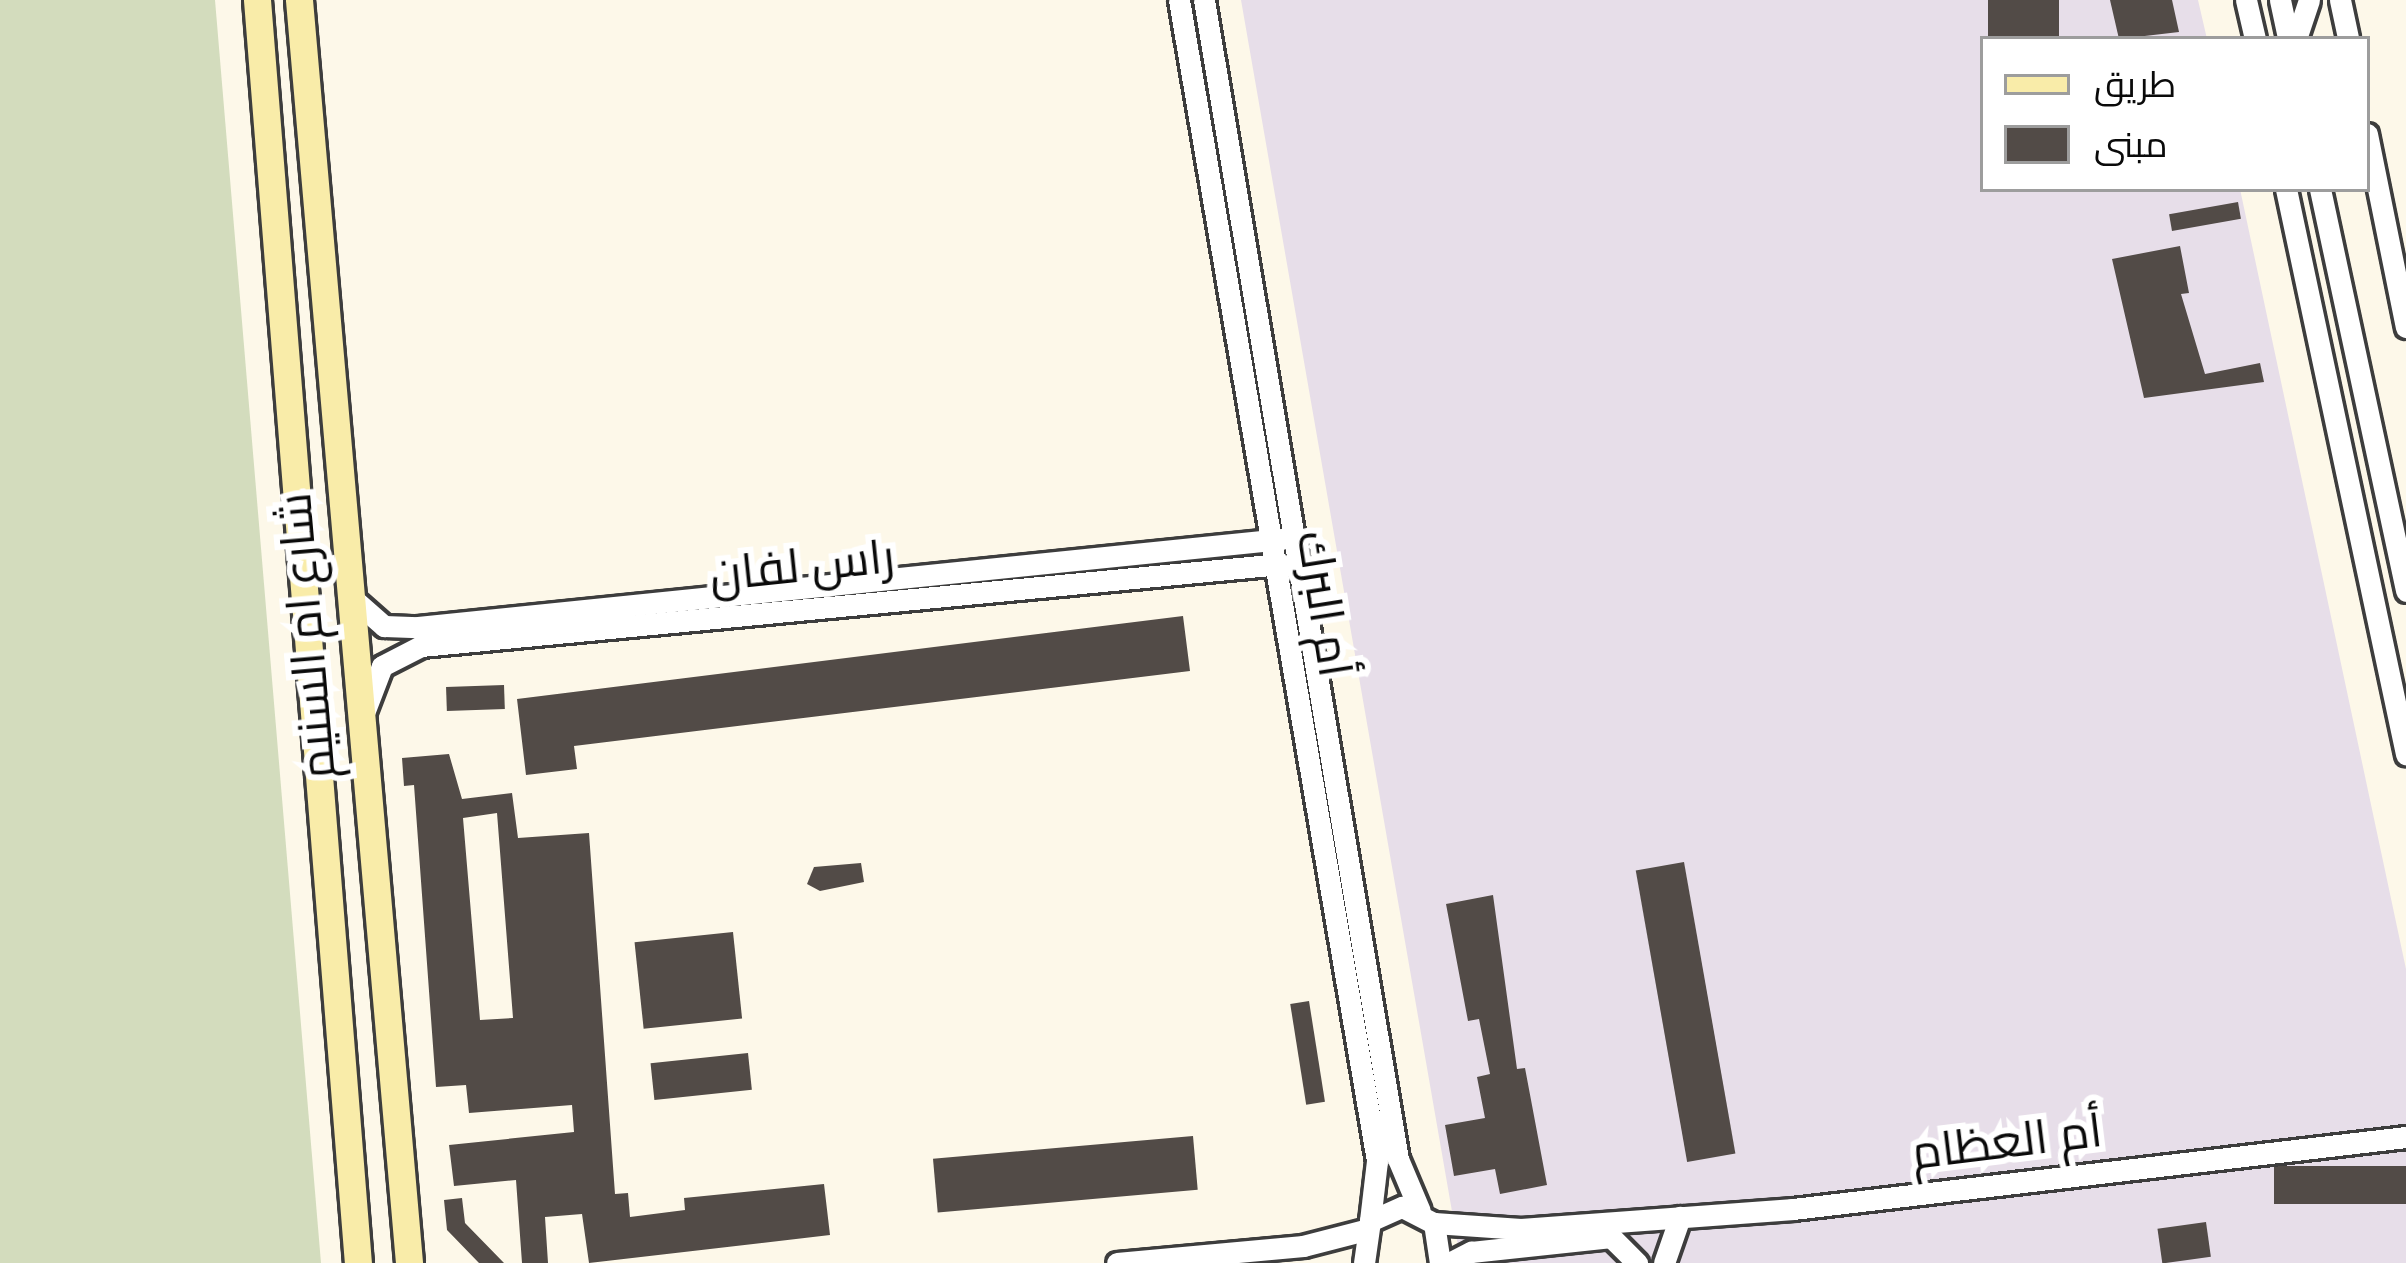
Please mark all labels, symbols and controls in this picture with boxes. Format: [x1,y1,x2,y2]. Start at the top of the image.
legend [1980,36,2370,192]
text: طريق [2094,59,2176,114]
text: مبنى [2094,119,2168,174]
street label: شارع ام السنيم [267,490,349,782]
street label: أم البرك [1283,527,1363,681]
street label: راس لفان [707,529,897,605]
street label: أم العظام [1908,1103,2106,1183]

